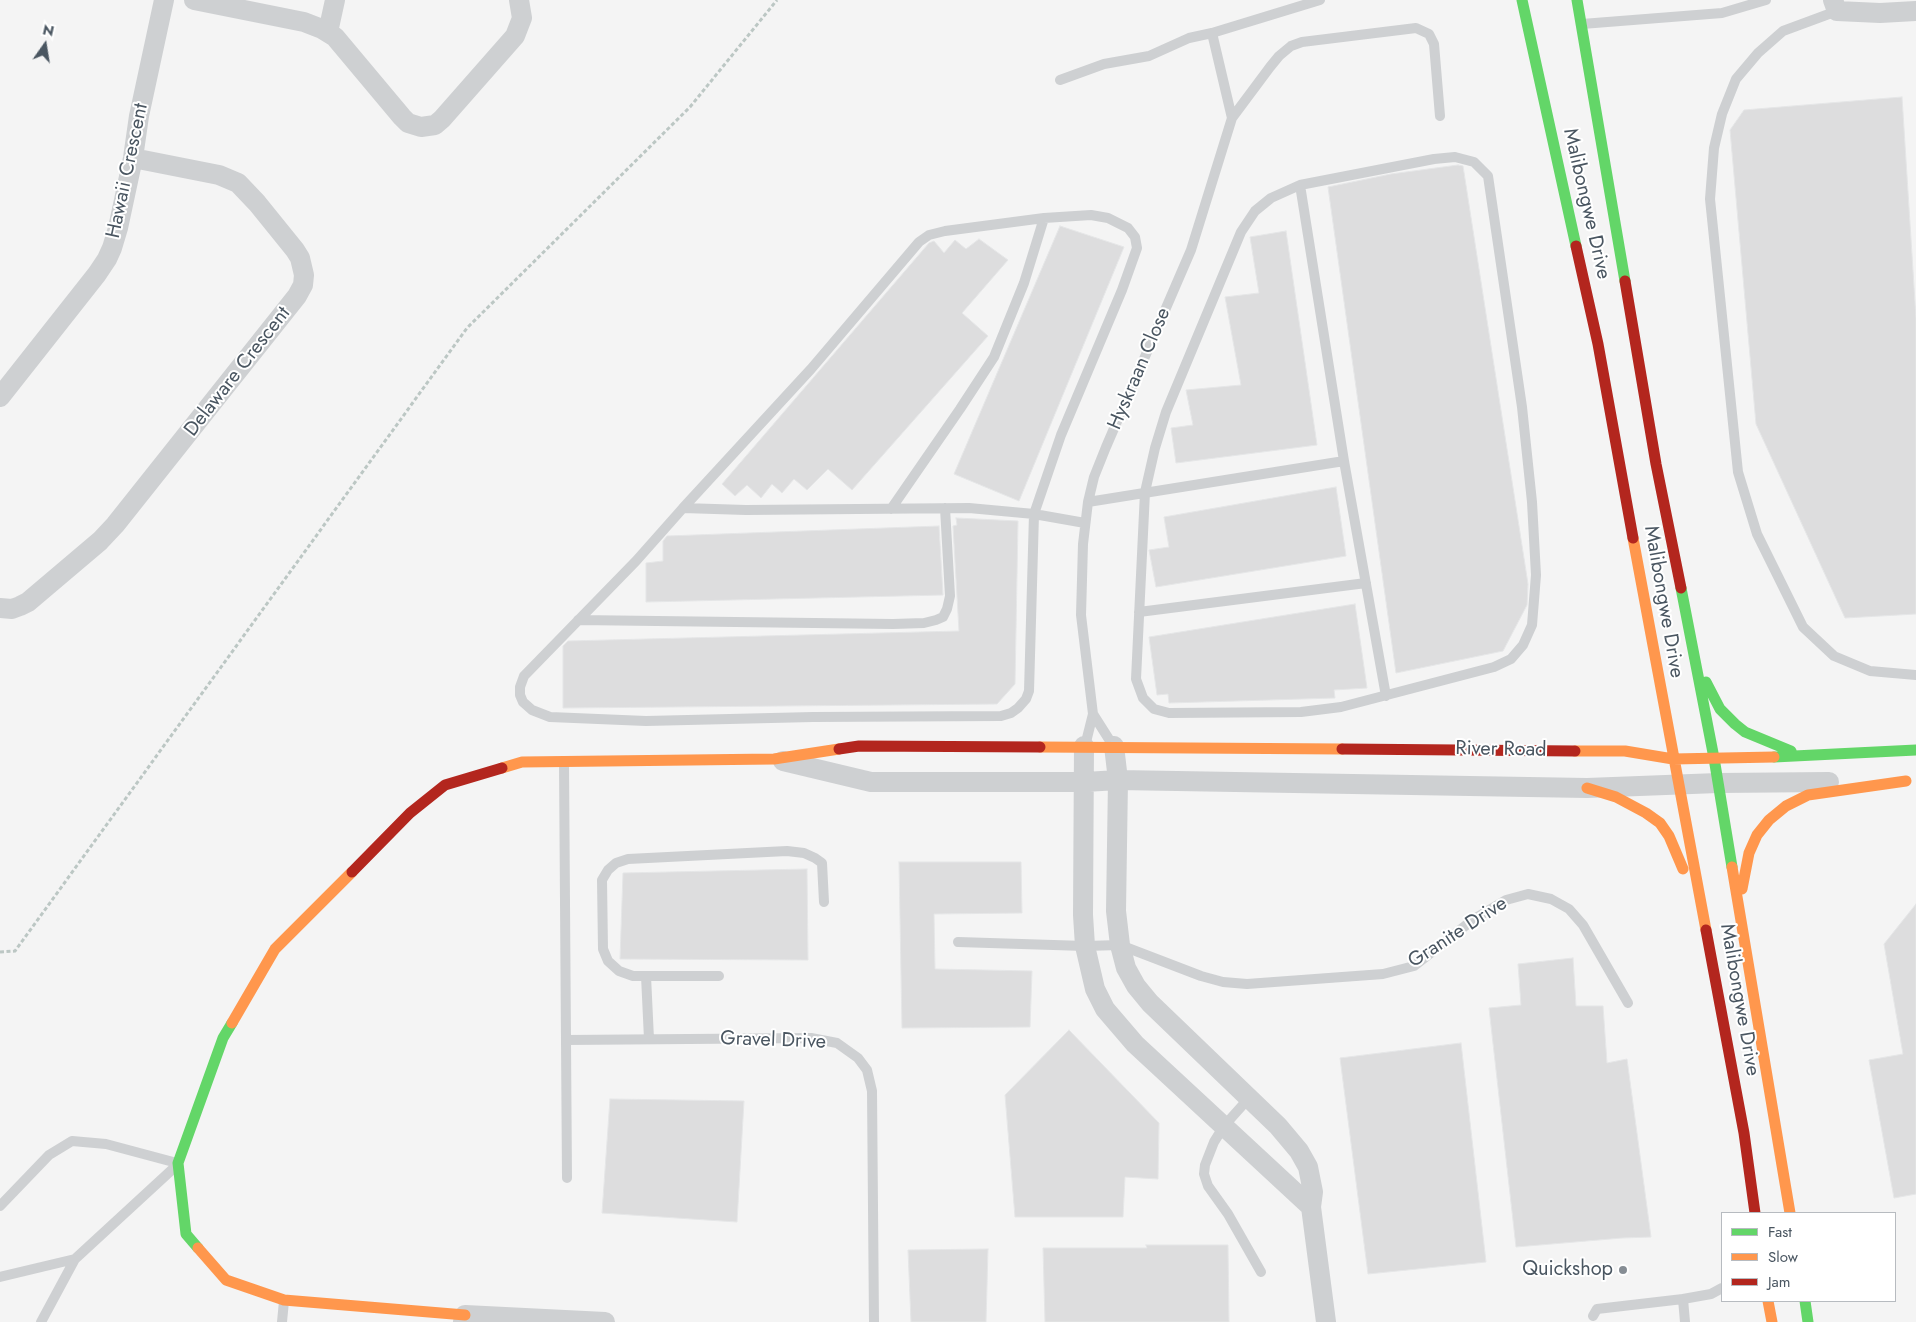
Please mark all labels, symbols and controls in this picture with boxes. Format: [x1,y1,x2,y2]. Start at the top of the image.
text: N [41,19,56,41]
north arrow [20,20,70,70]
street label: Hawaii Crescent [102,101,154,241]
street label: Malibongwe Drive [1557,126,1615,282]
street label: Delaware Crescent [180,302,296,442]
street label: Hyskraan Close [1104,304,1176,434]
street label: Malibongwe Drive [1638,524,1688,680]
street label: River Road [1455,737,1547,763]
street label: Granite Drive [1404,892,1512,974]
street label: Malibongwe Drive [1714,922,1764,1078]
street label: Gravel Drive [720,1027,826,1055]
legend [1721,1212,1896,1302]
text: Fast [1768,1221,1792,1243]
text: Slow [1768,1246,1798,1268]
place label: Quickshop [1522,1258,1613,1282]
marker: Quickshop [1617,1264,1629,1276]
text: Jam [1768,1271,1791,1293]

